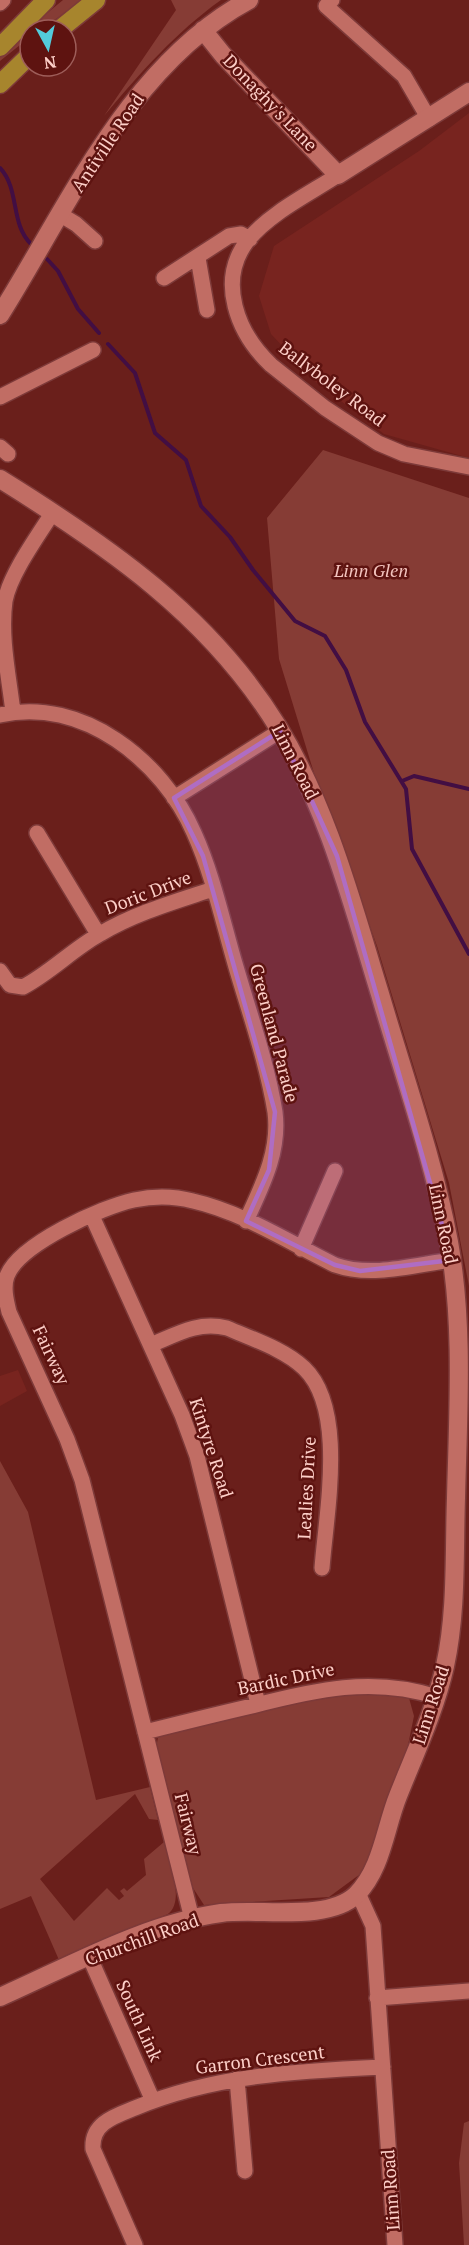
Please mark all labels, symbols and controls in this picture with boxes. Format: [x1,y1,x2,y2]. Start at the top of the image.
north arrow [18,18,78,78]
street label: Donaghy's Lane [218,49,323,156]
text: N [43,51,58,75]
street label: Antiville Road [65,88,149,196]
street label: Ballyboley Road [274,335,391,431]
park label: Linn Glen [333,558,408,582]
street label: Linn Road [267,720,325,803]
street label: Doric Drive [101,865,194,920]
street label: Greenland Parade [245,961,305,1105]
street label: Linn Road [424,1182,464,1266]
street label: Fairway [28,1321,76,1389]
street label: Kintyre Road [184,1395,239,1501]
street label: Lealies Drive [291,1436,321,1540]
street label: Bardic Drive [235,1656,336,1700]
street label: Linn Road [406,1662,454,1747]
street label: Fairway [170,1790,208,1858]
street label: Churchill Road [82,1907,202,1971]
street label: South Link [111,1976,169,2066]
street label: Garron Crescent [194,2039,326,2079]
street label: Linn Road [375,2149,405,2231]

